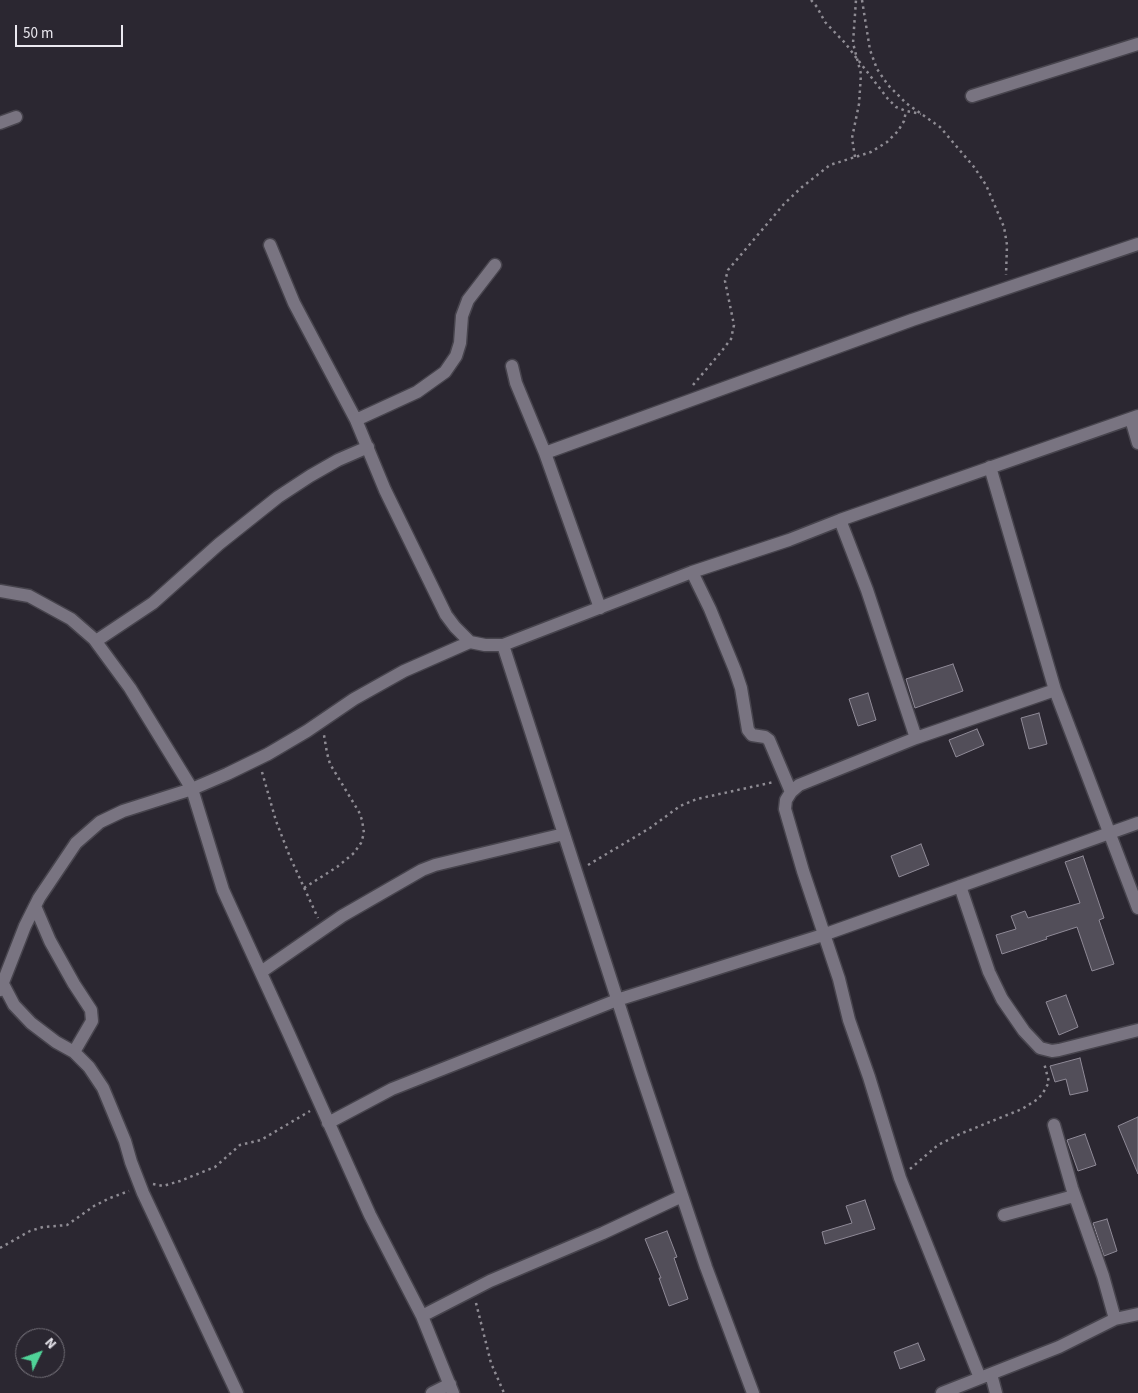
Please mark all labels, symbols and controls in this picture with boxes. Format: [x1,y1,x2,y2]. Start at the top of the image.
scale bar [18,15,125,47]
text: 50 m [23,23,53,44]
north arrow [15,1328,65,1378]
text: N [40,1333,61,1354]

